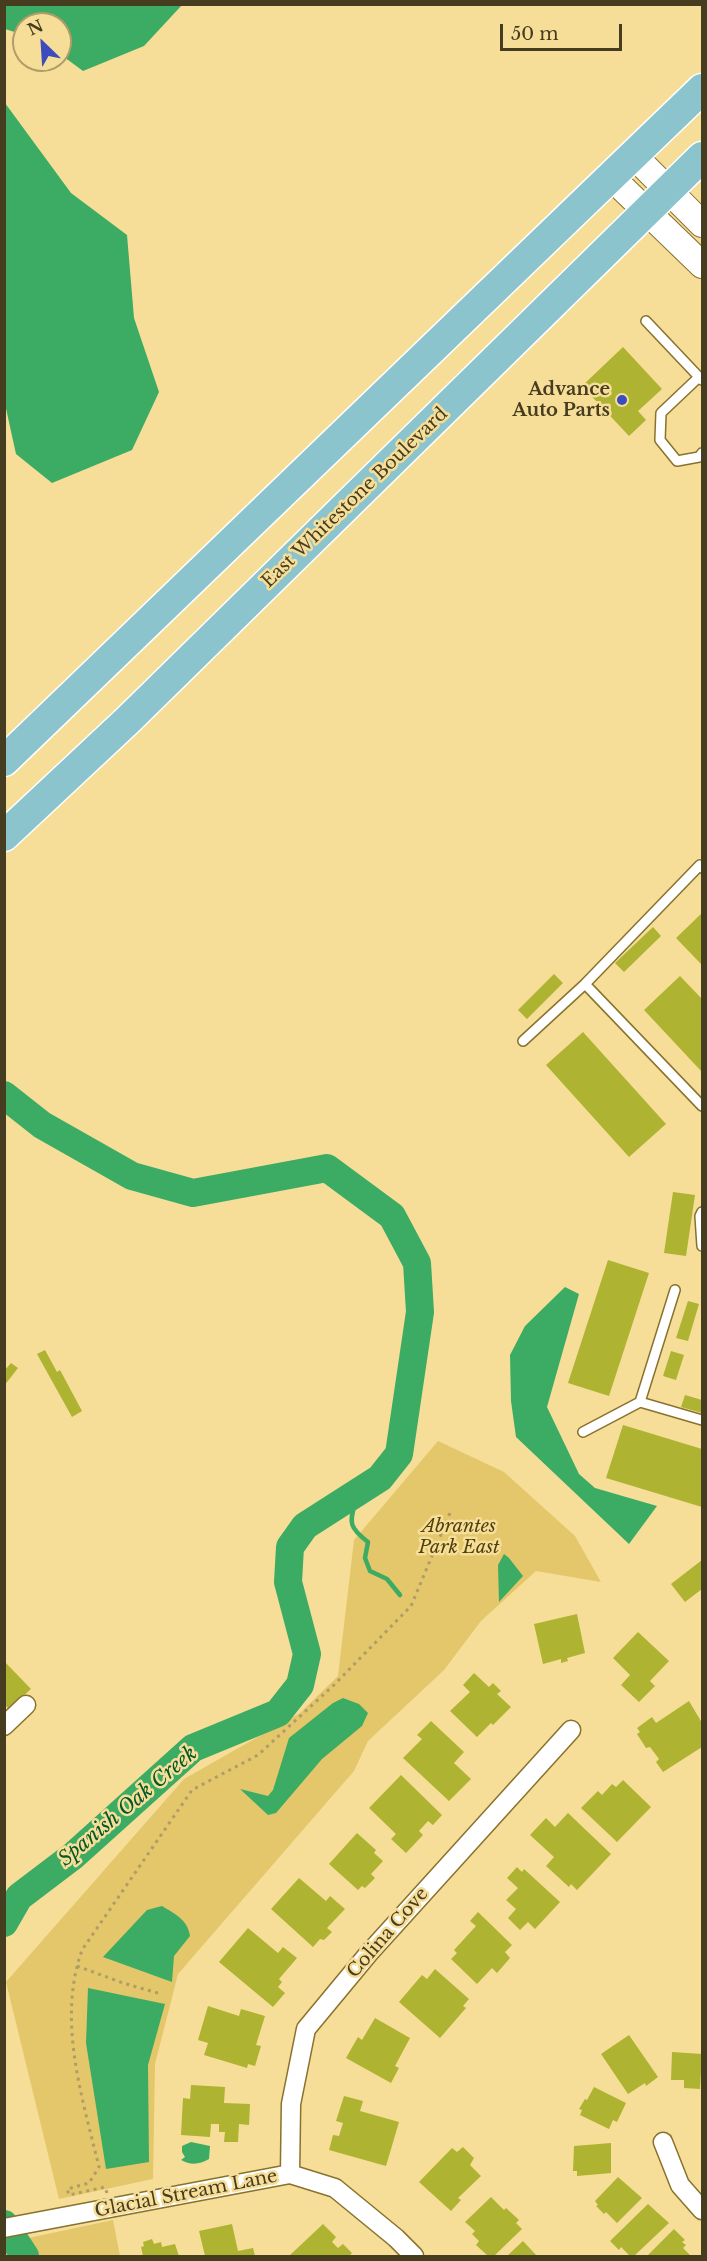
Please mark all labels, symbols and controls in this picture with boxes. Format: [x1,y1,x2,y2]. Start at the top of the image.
north arrow [12,12,72,72]
scale bar [503,12,624,50]
text: N [24,15,46,40]
text: 50 m [511,23,559,45]
place label: Advance Auto Parts [512,379,610,422]
marker: Advance Auto Parts [615,393,629,407]
street label: East Whitestone Boulevard [258,403,452,593]
park label: Abrantes Park East [418,1516,500,1558]
water label: Spanish Oak Creek [54,1742,202,1872]
street label: Colina Cove [343,1883,433,1983]
street label: Glacial Stream Lane [93,2166,279,2222]

